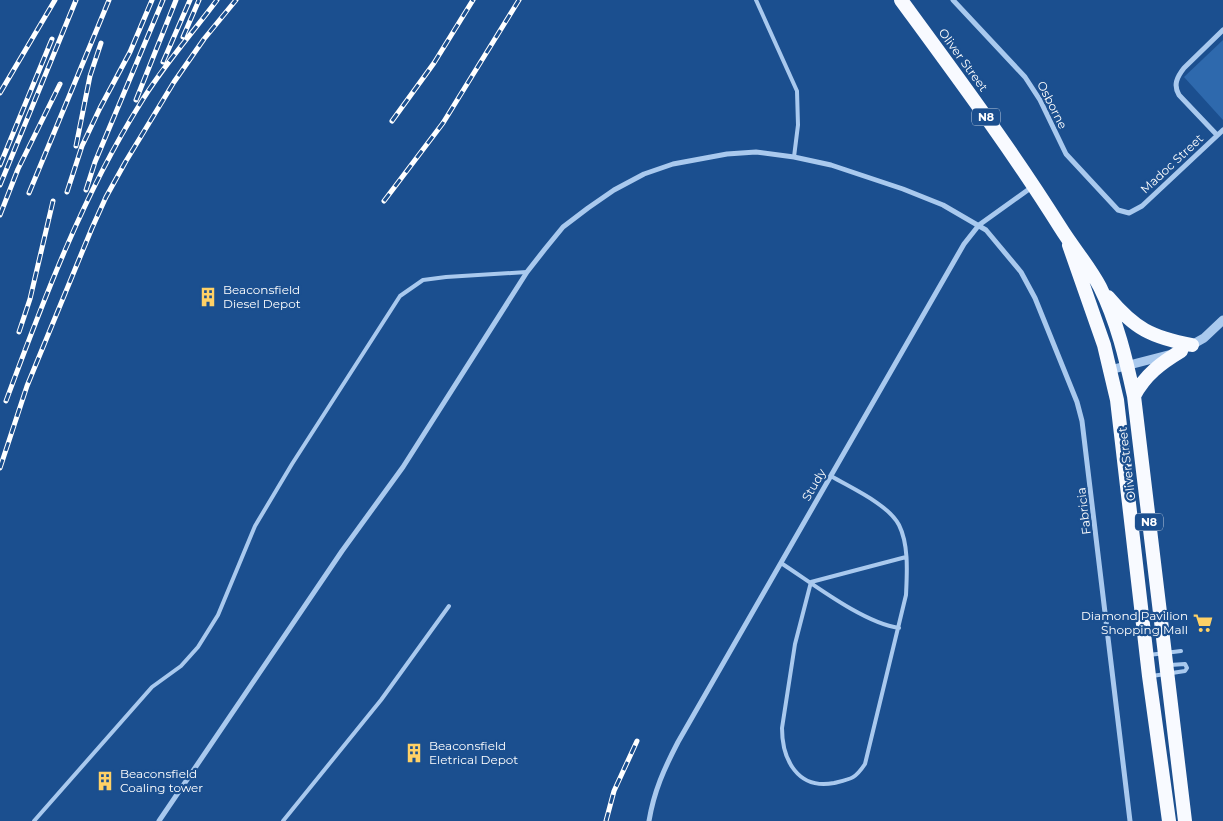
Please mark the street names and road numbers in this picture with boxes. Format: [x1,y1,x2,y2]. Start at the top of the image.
street label: Oliver Street [935,25,991,94]
street label: Osborne [1034,78,1071,131]
road number: N8 [972,108,1000,125]
street label: Madoc Street [1137,131,1206,197]
street label: Oliver Street [1115,426,1138,502]
street label: Study [798,465,829,504]
street label: Fabricia [1073,487,1094,536]
road number: N8 [1135,514,1163,530]

